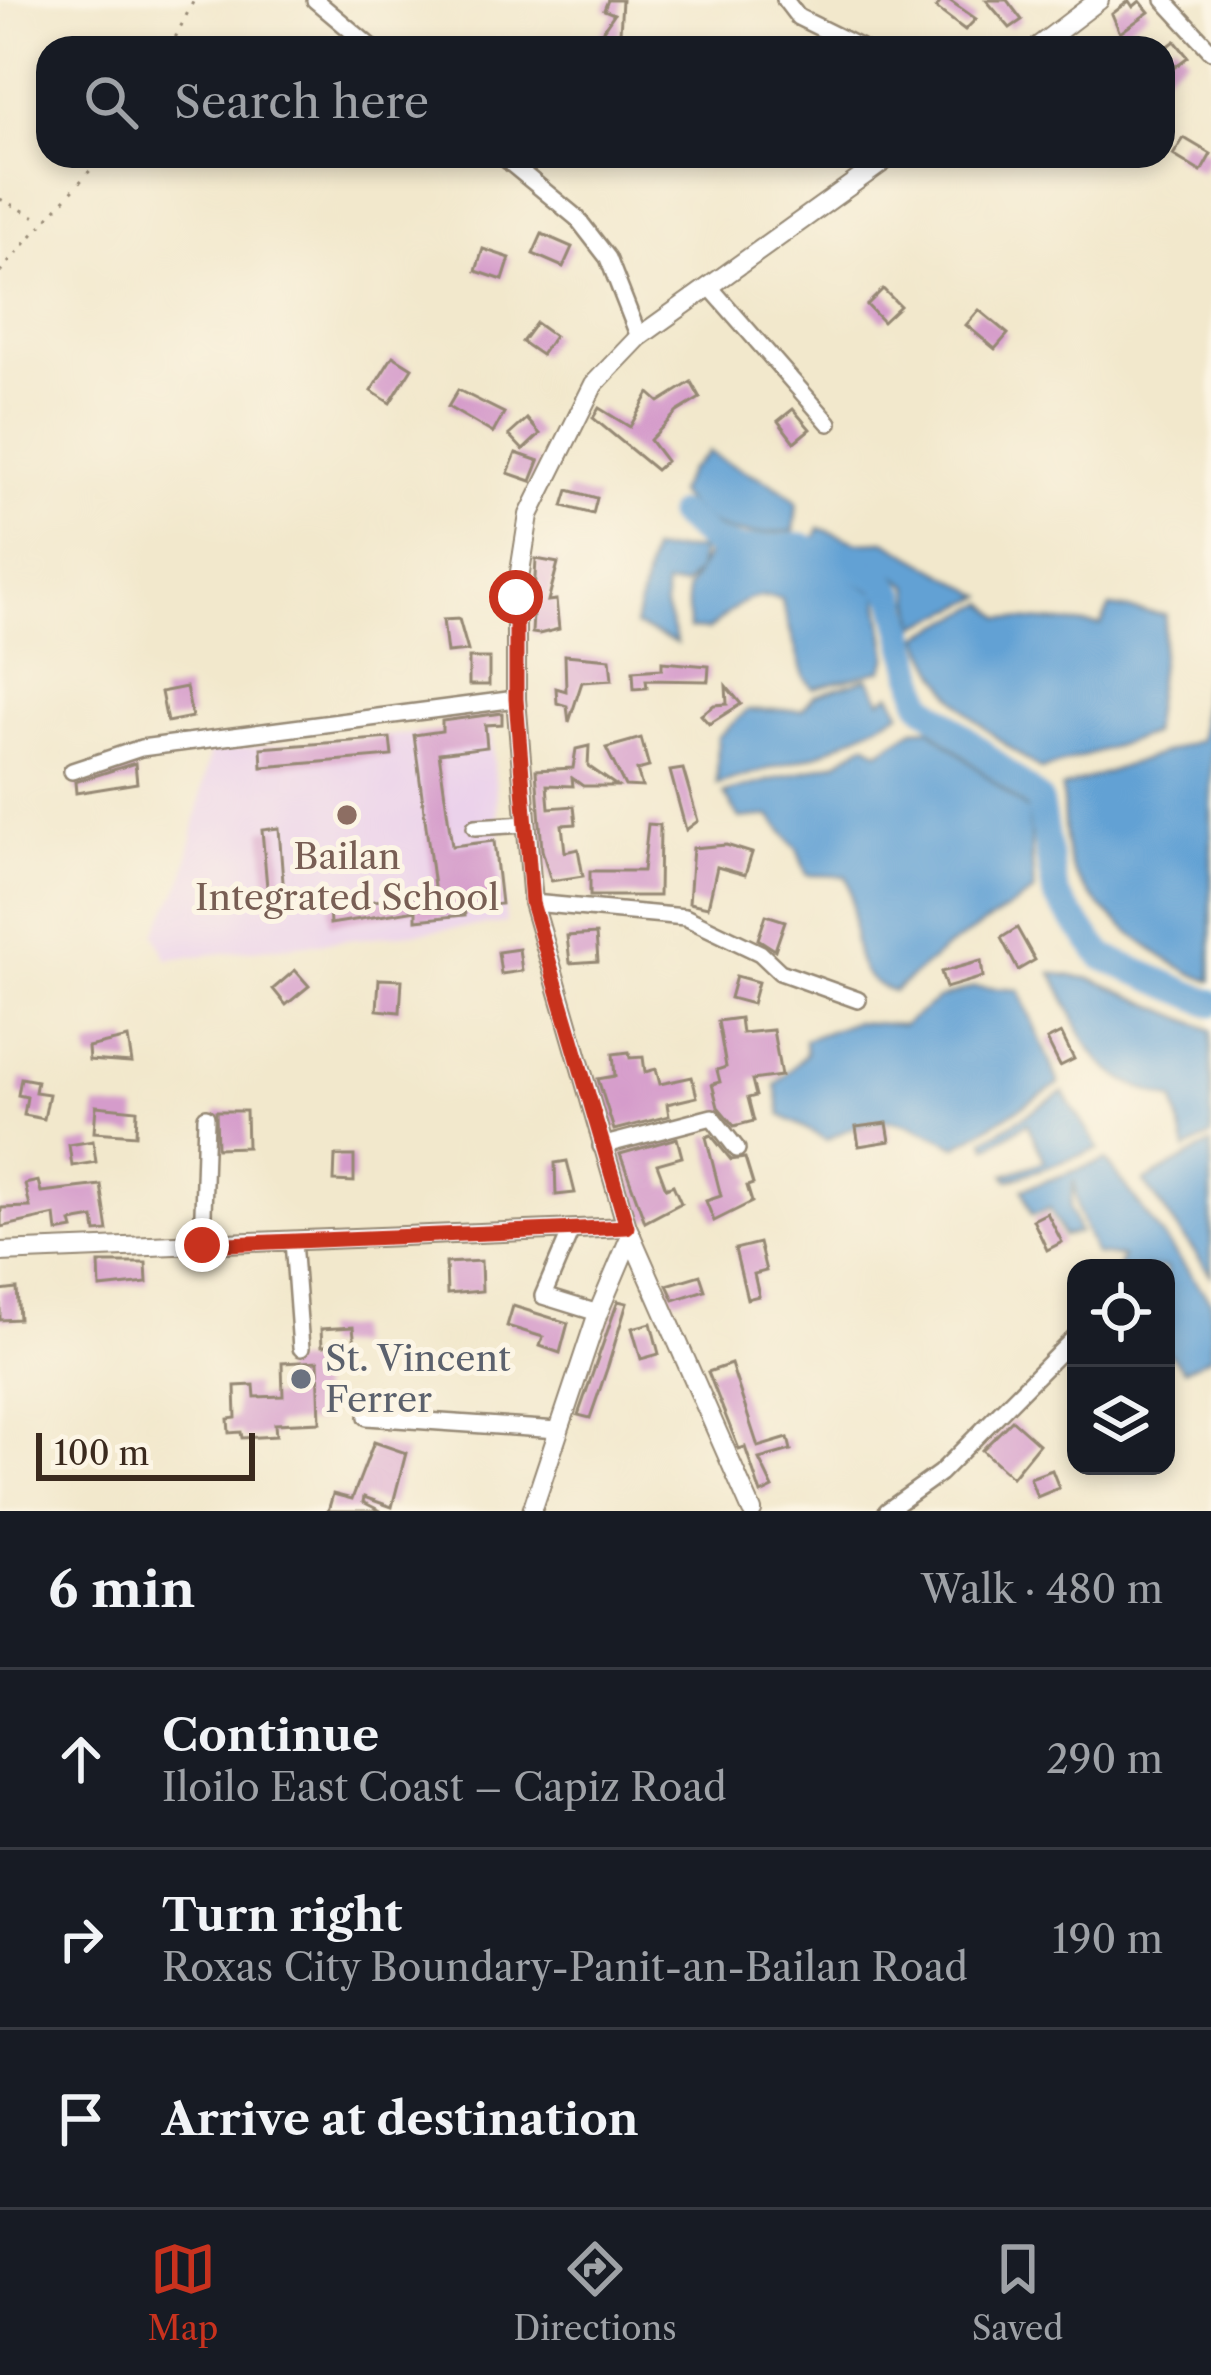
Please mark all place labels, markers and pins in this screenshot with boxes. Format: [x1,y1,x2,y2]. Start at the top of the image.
marker: Bailan Integrated School [334,802,360,828]
place label: Bailan Integrated School [195,834,499,919]
place label: St. Vincent Ferrer [325,1336,511,1421]
marker: St. Vincent Ferrer [288,1366,314,1392]

